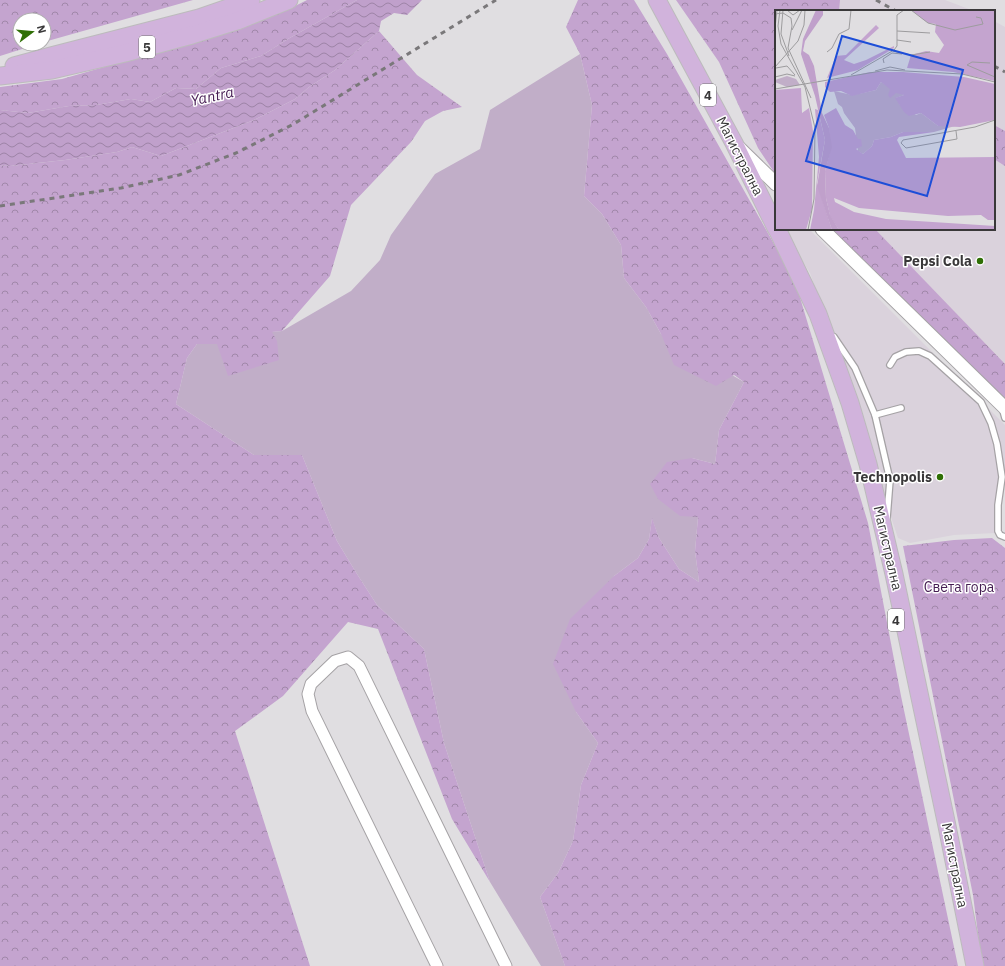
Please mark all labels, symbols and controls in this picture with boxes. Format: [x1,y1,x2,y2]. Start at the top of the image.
inset map [775,10,995,230]
north arrow [12,12,52,52]
text: N [34,23,49,35]
road number: 5 [139,36,155,58]
water label: Yantra [189,82,236,110]
road number: 4 [700,84,716,106]
street label: Магистрална [712,113,768,199]
place label: Pepsi Cola [903,252,972,270]
marker: Pepsi Cola [975,256,985,266]
place label: Technopolis [853,468,932,486]
marker: Technopolis [935,472,945,482]
street label: Магистрална [870,504,907,593]
park label: Света гора [924,578,995,596]
road number: 4 [888,609,904,631]
street label: Магистрална [938,821,972,910]

